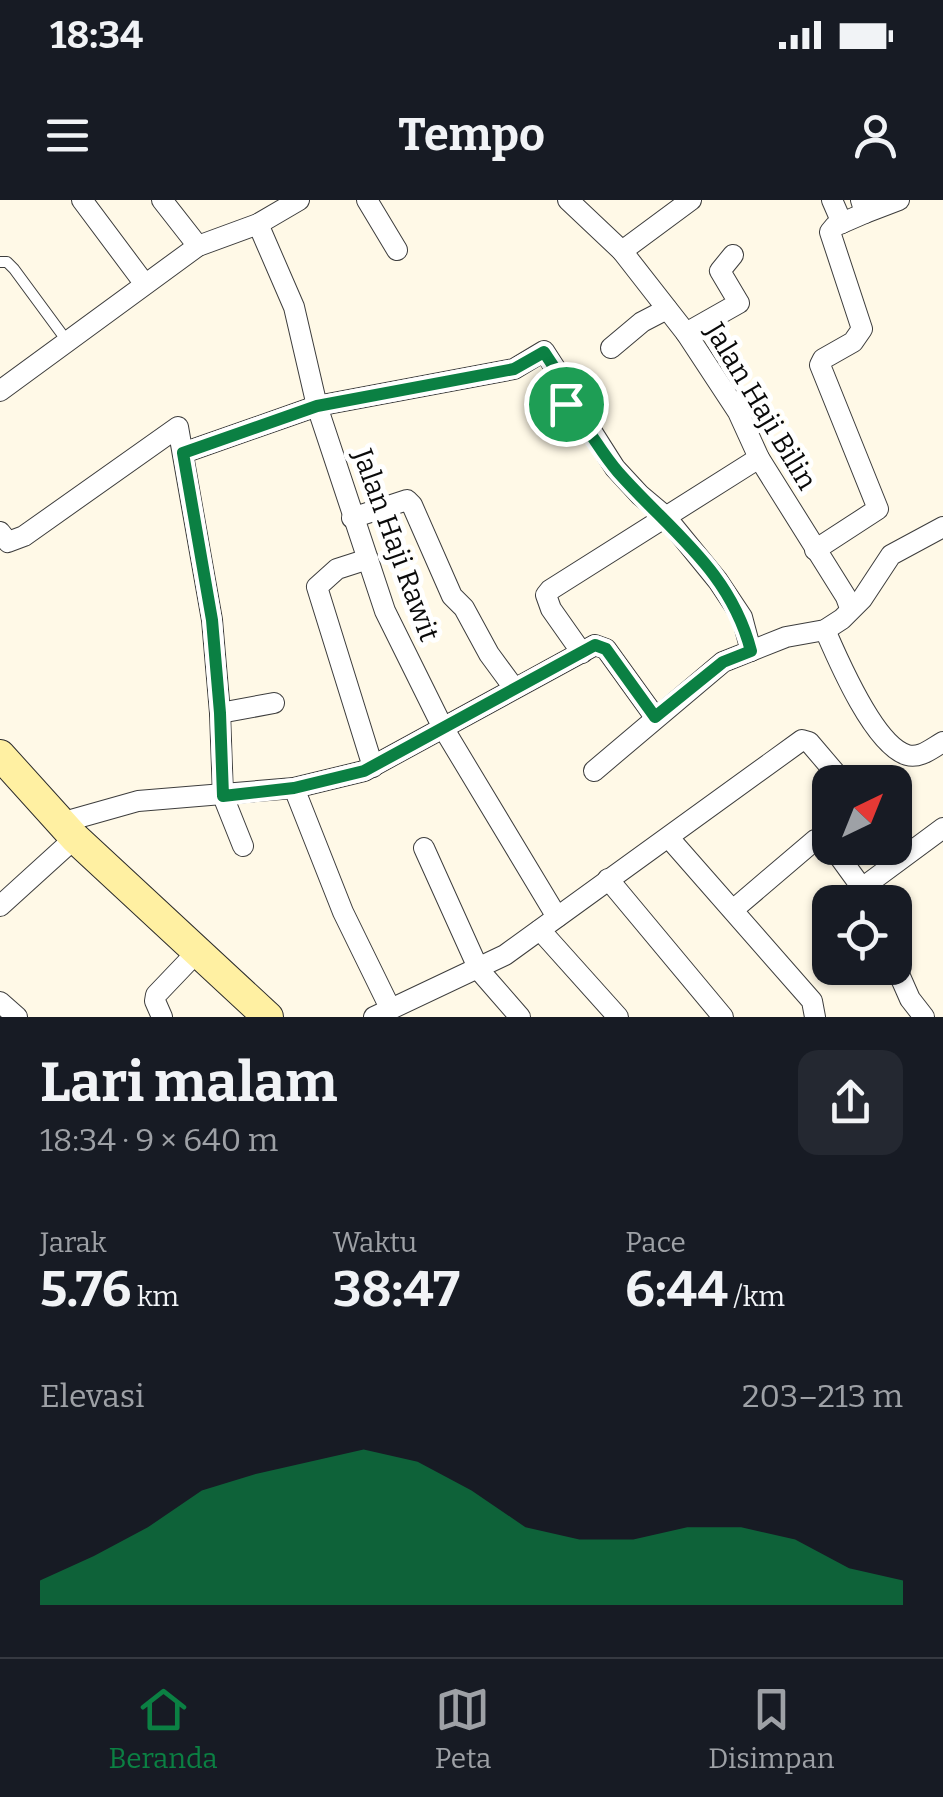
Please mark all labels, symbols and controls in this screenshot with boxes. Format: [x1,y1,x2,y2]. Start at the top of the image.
text: 18:34 [50,12,143,58]
icon: menu [40,108,95,163]
text: Tempo [398,108,545,162]
icon: person [848,108,903,163]
street label: Jalan Haji Bilin [698,316,824,496]
pin [524,362,609,447]
icon: arrive [539,377,594,432]
street label: Jalan Haji Rawit [346,443,446,646]
north arrow [812,765,912,865]
map controls [812,765,912,985]
button: locate [812,885,912,985]
text: Lari malam [40,1050,337,1116]
button: share [798,1050,903,1155]
text: 18:34 · 9 × 640 m [40,1121,278,1159]
text: Jarak [40,1226,107,1259]
text: Waktu [333,1226,417,1259]
text: Pace [625,1226,686,1259]
text: 5.76 [40,1259,131,1319]
text: 38:47 [333,1259,460,1319]
text: 6:44 [625,1259,728,1319]
text: km [131,1280,179,1313]
text: /km [728,1280,785,1313]
text: Elevasi [40,1377,145,1415]
text: 203–213 m [742,1377,903,1415]
tab: Beranda [109,1682,218,1775]
tab: Peta [435,1682,491,1775]
tab: Disimpan [708,1682,835,1775]

